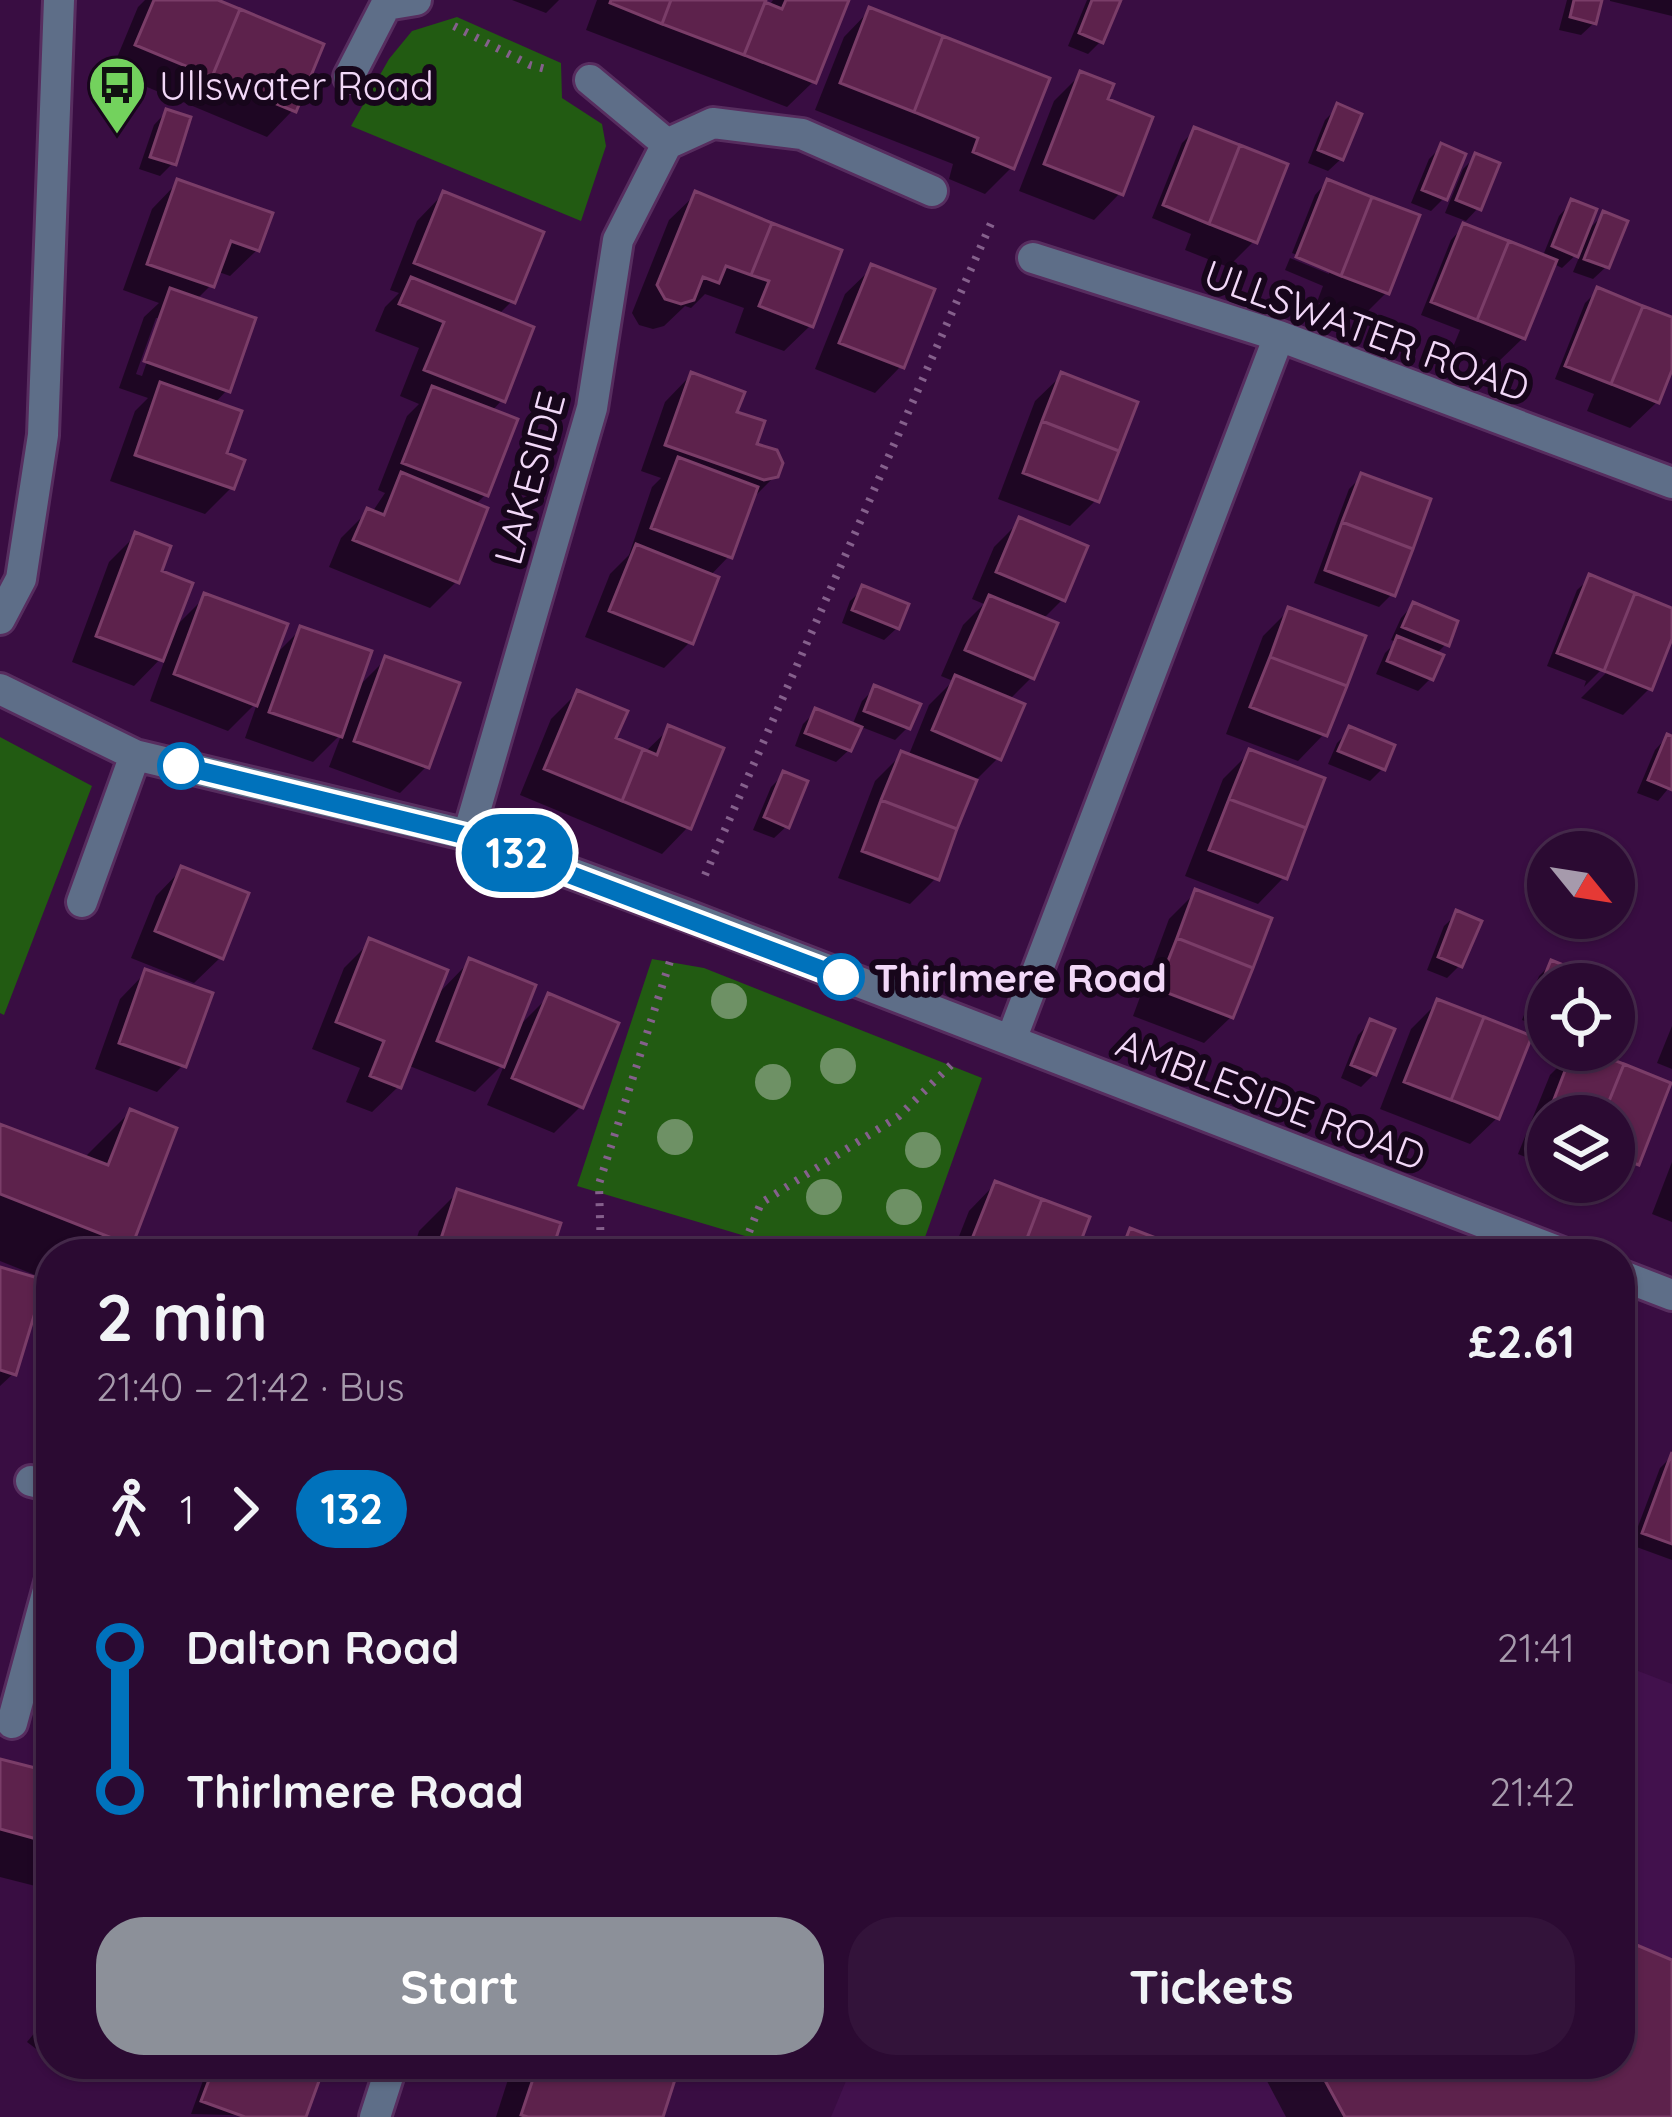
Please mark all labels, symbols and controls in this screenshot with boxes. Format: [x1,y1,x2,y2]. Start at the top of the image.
bus stop icon: Ullswater Road [86,54,148,136]
place label: Ullswater Road [159,61,434,110]
street label: ULLSWATER ROAD [1198,248,1536,412]
street label: LAKESIDE [483,386,575,570]
unlabelled marker [159,744,203,788]
line badge: 132 [448,814,586,892]
text: 132 [486,826,548,879]
north arrow [1527,831,1635,939]
map controls [1527,831,1635,1203]
place label: Thirlmere Road [874,953,1167,1002]
marker: Thirlmere Road [819,955,863,999]
button: locate [1527,963,1635,1071]
street label: AMBLESIDE ROAD [1110,1018,1432,1180]
button: layers [1527,1095,1635,1203]
text: 2 min [96,1275,268,1358]
text: £2.61 [1469,1313,1575,1369]
text: 21:40 – 21:42 · Bus [96,1362,405,1411]
icon: walk [96,1476,162,1542]
icon: forward [212,1476,278,1542]
text: 132 [320,1482,383,1535]
text: 1 [180,1485,194,1534]
text: Dalton Road [186,1619,459,1675]
text: 21:41 [1497,1623,1575,1672]
text: Thirlmere Road [186,1763,524,1819]
text: 21:42 [1490,1767,1575,1816]
button: Start [96,1917,824,2055]
button: Tickets [848,1917,1575,2055]

